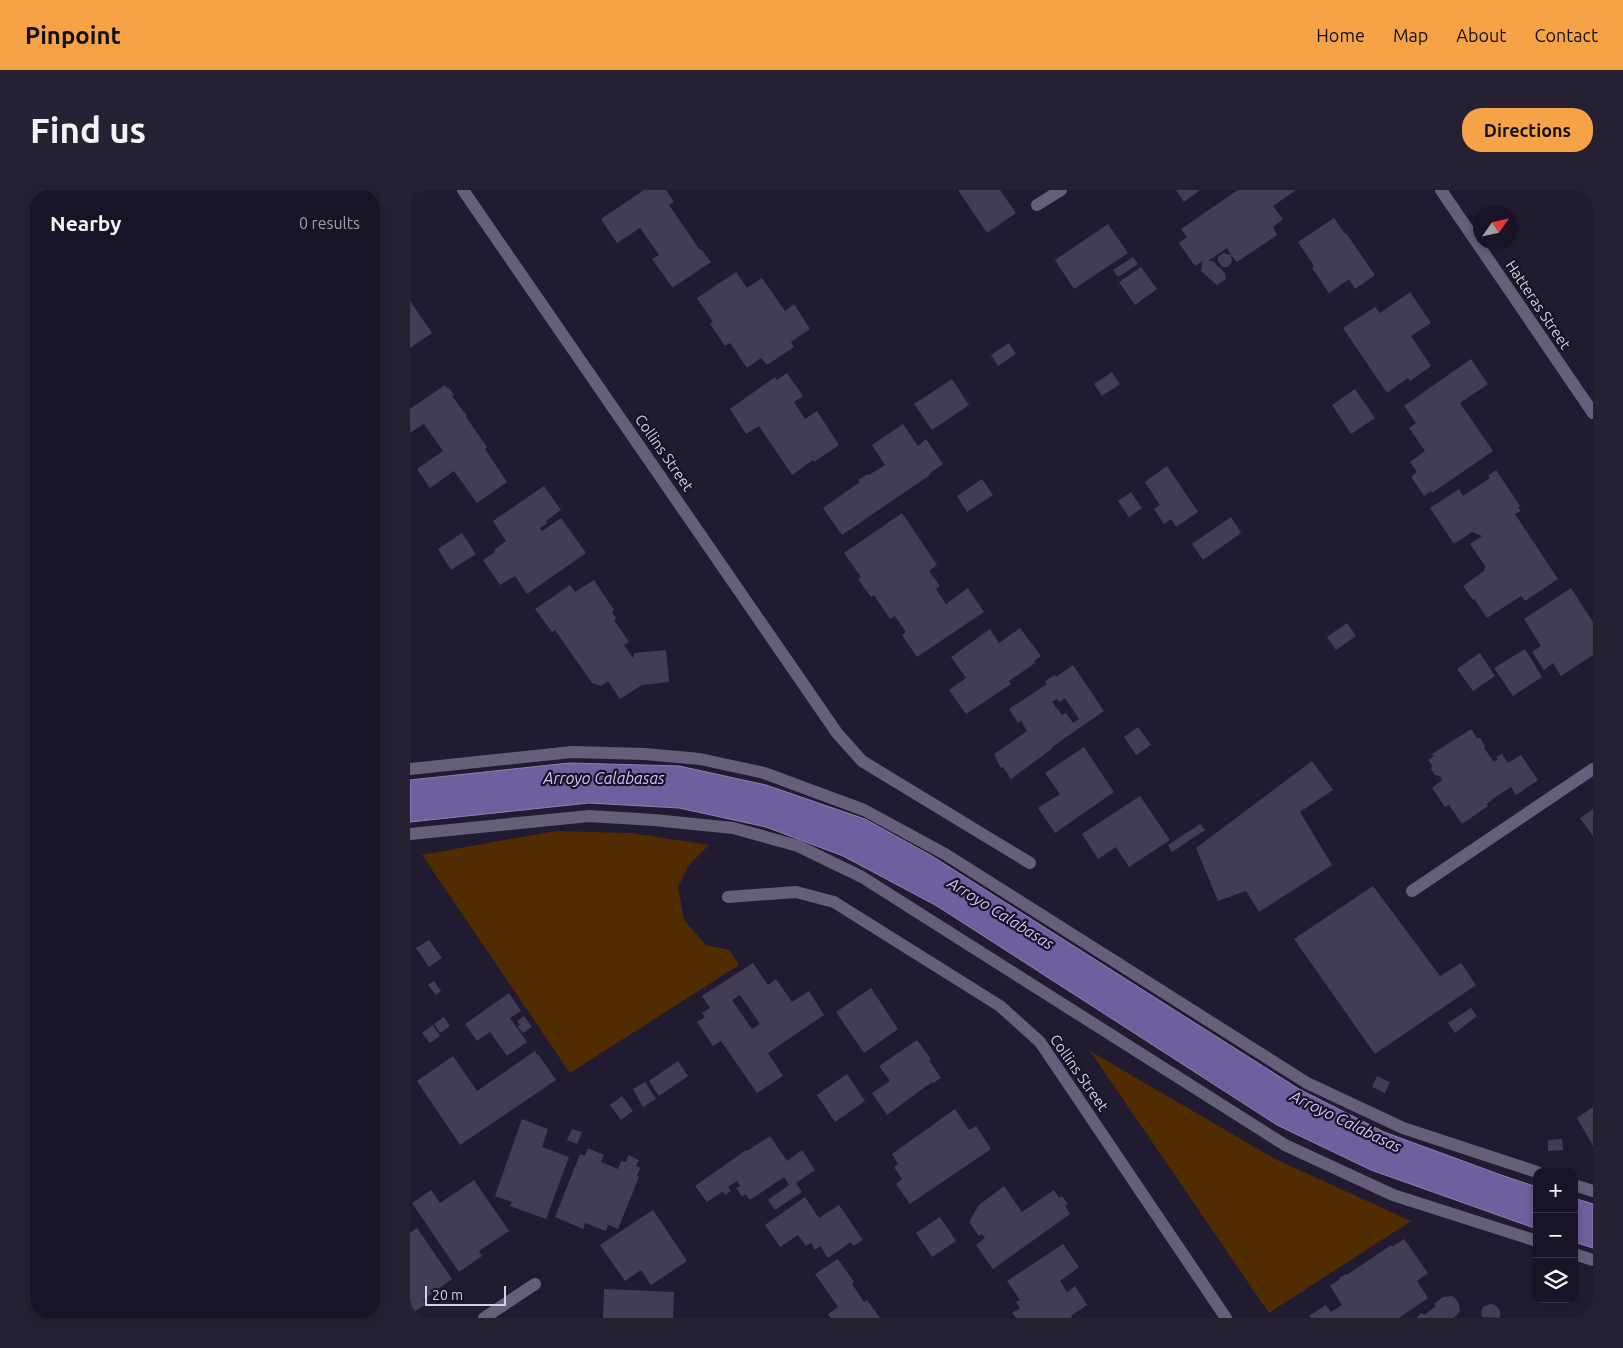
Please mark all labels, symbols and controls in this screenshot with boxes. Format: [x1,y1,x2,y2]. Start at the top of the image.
text: Pinpoint [25,22,121,49]
text: Home [1316,25,1365,45]
text: Map [1393,25,1428,45]
text: About [1456,25,1506,45]
text: Contact [1534,25,1598,45]
button: Directions [1462,108,1593,152]
text: Find us [30,110,146,150]
north arrow [1473,205,1518,250]
text: Nearby [50,211,121,235]
text: 0 results [299,214,360,232]
street label: Hatteras Street [1502,257,1574,352]
street label: Collins Street [632,411,697,494]
water label: Arroyo Calabasas [542,769,665,787]
water label: Arroyo Calabasas [944,873,1058,953]
street label: Collins Street [1047,1031,1112,1114]
water label: Arroyo Calabasas [1287,1086,1405,1156]
map controls [1533,1168,1578,1303]
button: + [1533,1168,1578,1213]
button: − [1533,1213,1578,1258]
button: layers [1533,1258,1578,1303]
scale bar [425,1283,506,1306]
text: 20 m [432,1287,463,1303]

